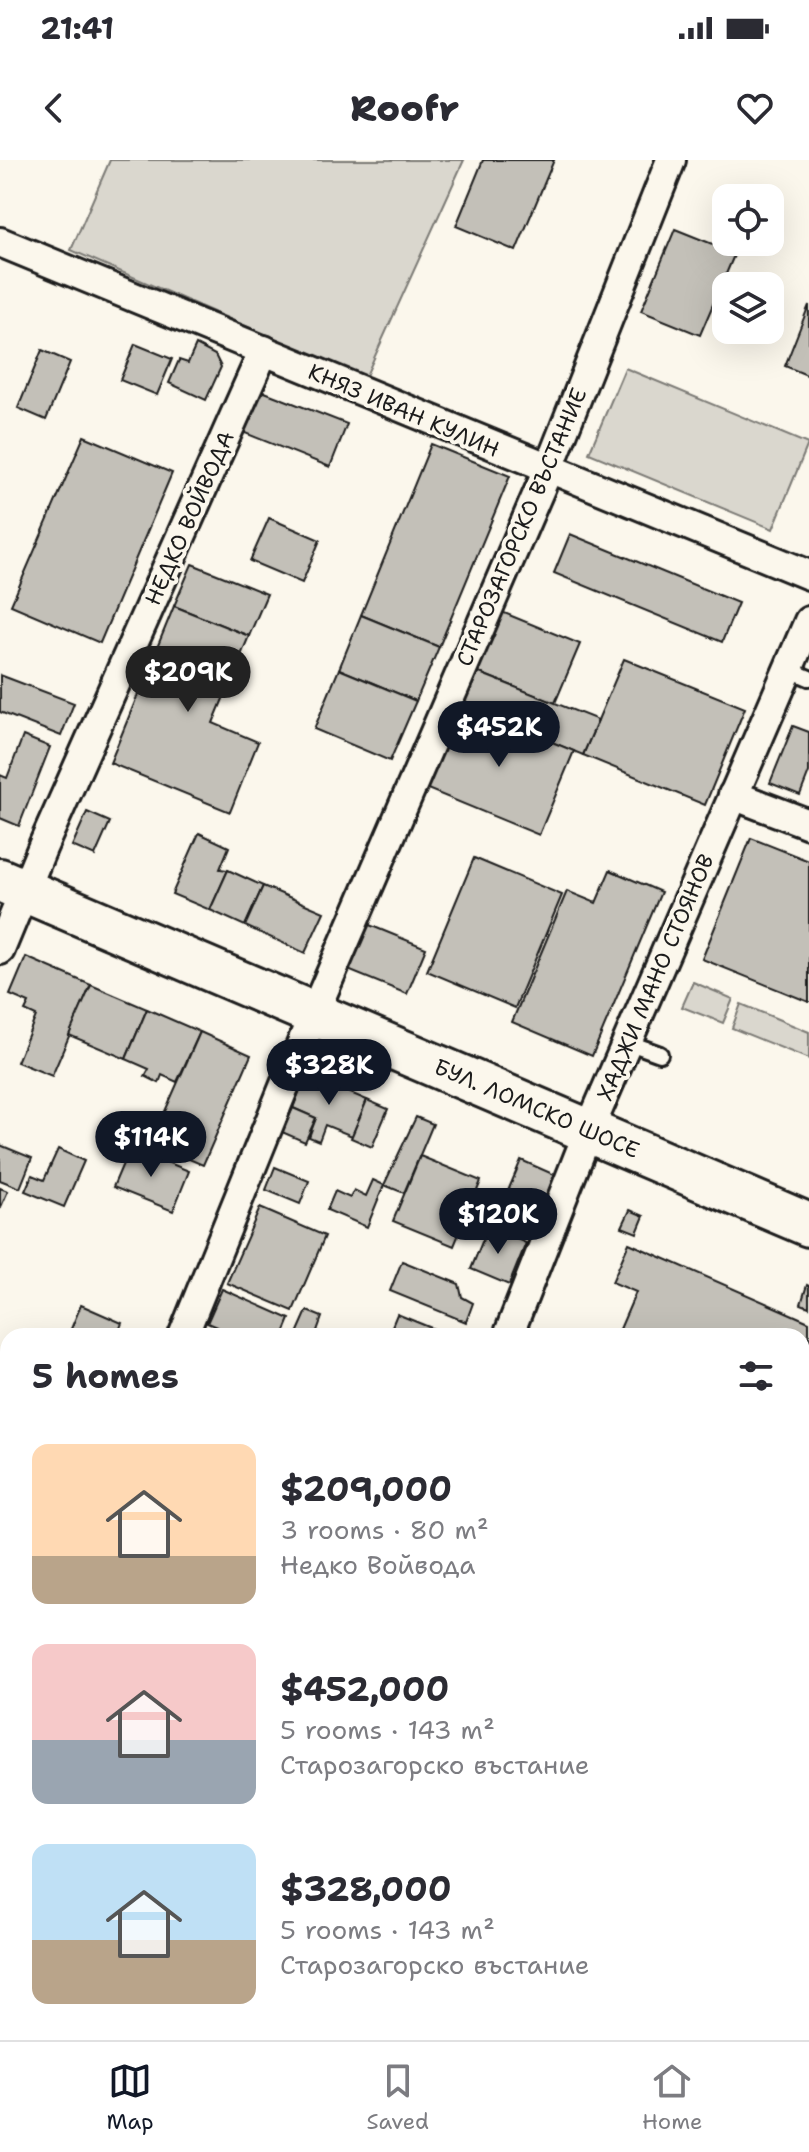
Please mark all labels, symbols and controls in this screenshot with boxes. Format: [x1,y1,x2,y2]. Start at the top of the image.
text: 21:41 [40,8,114,49]
text: Roofr [350,84,459,133]
icon: back [32,86,76,130]
icon: heart [733,86,777,130]
map controls [712,184,784,344]
button: locate [712,184,784,256]
button: layers [712,272,784,344]
street label: КНЯЗ ИВАН КУЛИН [304,357,504,464]
street label: СТАРОЗАГОРСКО ВЪСТАНИЕ [450,384,593,671]
street label: НЕДКО ВОЙВОДА [138,427,241,610]
pin: $209K [132,646,244,714]
text: $209K [144,654,232,689]
pin: $452K [443,701,555,769]
text: $452K [456,709,542,744]
street label: ХАДЖИ МАНО СТОЯНОВ [590,849,721,1105]
pin: $328K [273,1039,385,1107]
text: $328K [285,1047,373,1082]
street label: БУЛ. ЛОМСКО ШОСЕ [430,1052,644,1165]
pin: $114K [95,1111,207,1179]
text: $114K [113,1119,189,1154]
pin: $120K [442,1188,554,1256]
text: $120K [457,1196,539,1231]
text: 5 homes [32,1353,179,1399]
icon: filters [734,1354,778,1398]
text: $209,000 [280,1466,452,1512]
icon: home [96,1476,192,1572]
text: 3 rooms · 80 m² [280,1512,489,1547]
text: Недко Войвода [280,1547,475,1582]
text: $452,000 [280,1666,449,1712]
icon: home [96,1676,192,1772]
text: 5 rooms · 143 m² [280,1712,495,1747]
text: Старозагорско въстание [280,1747,590,1782]
text: $328,000 [280,1866,452,1912]
icon: home [96,1876,192,1972]
text: 5 rooms · 143 m² [280,1912,495,1947]
text: Старозагорско въстание [280,1947,590,1982]
tab: Map [106,2059,154,2136]
tab: Saved [367,2059,429,2136]
tab: Home [642,2059,703,2136]

